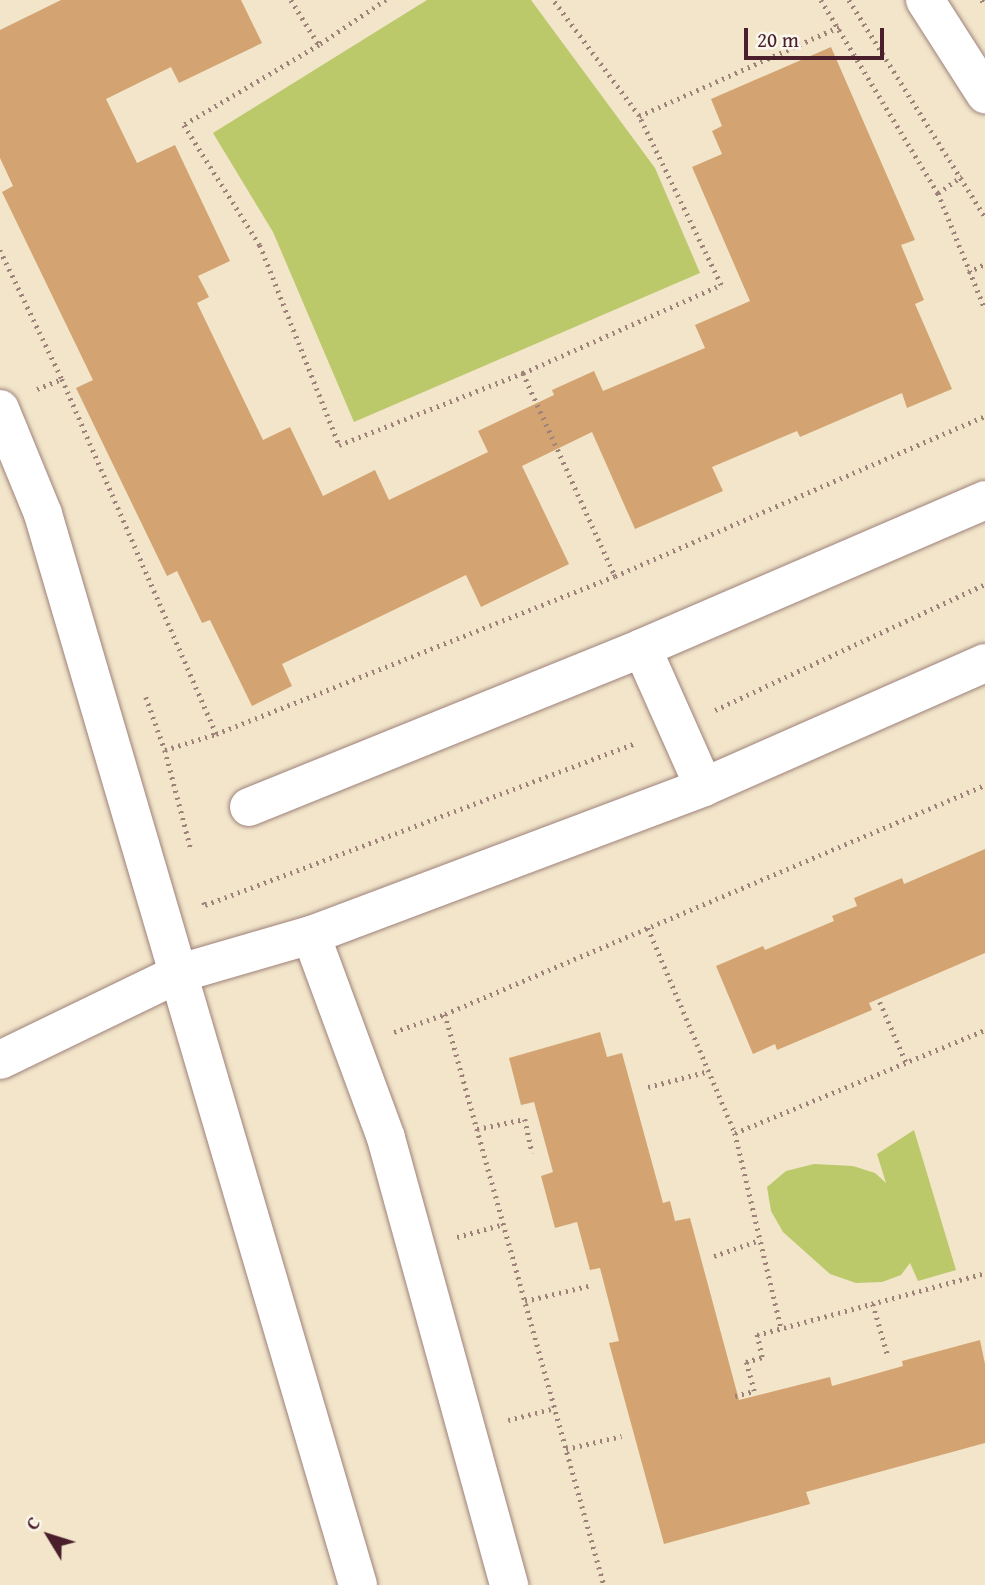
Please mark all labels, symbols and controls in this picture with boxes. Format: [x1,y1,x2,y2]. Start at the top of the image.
scale bar [747,14,887,58]
text: 20 m [757,24,799,55]
north arrow [14,1501,84,1571]
text: С [18,1510,47,1536]

